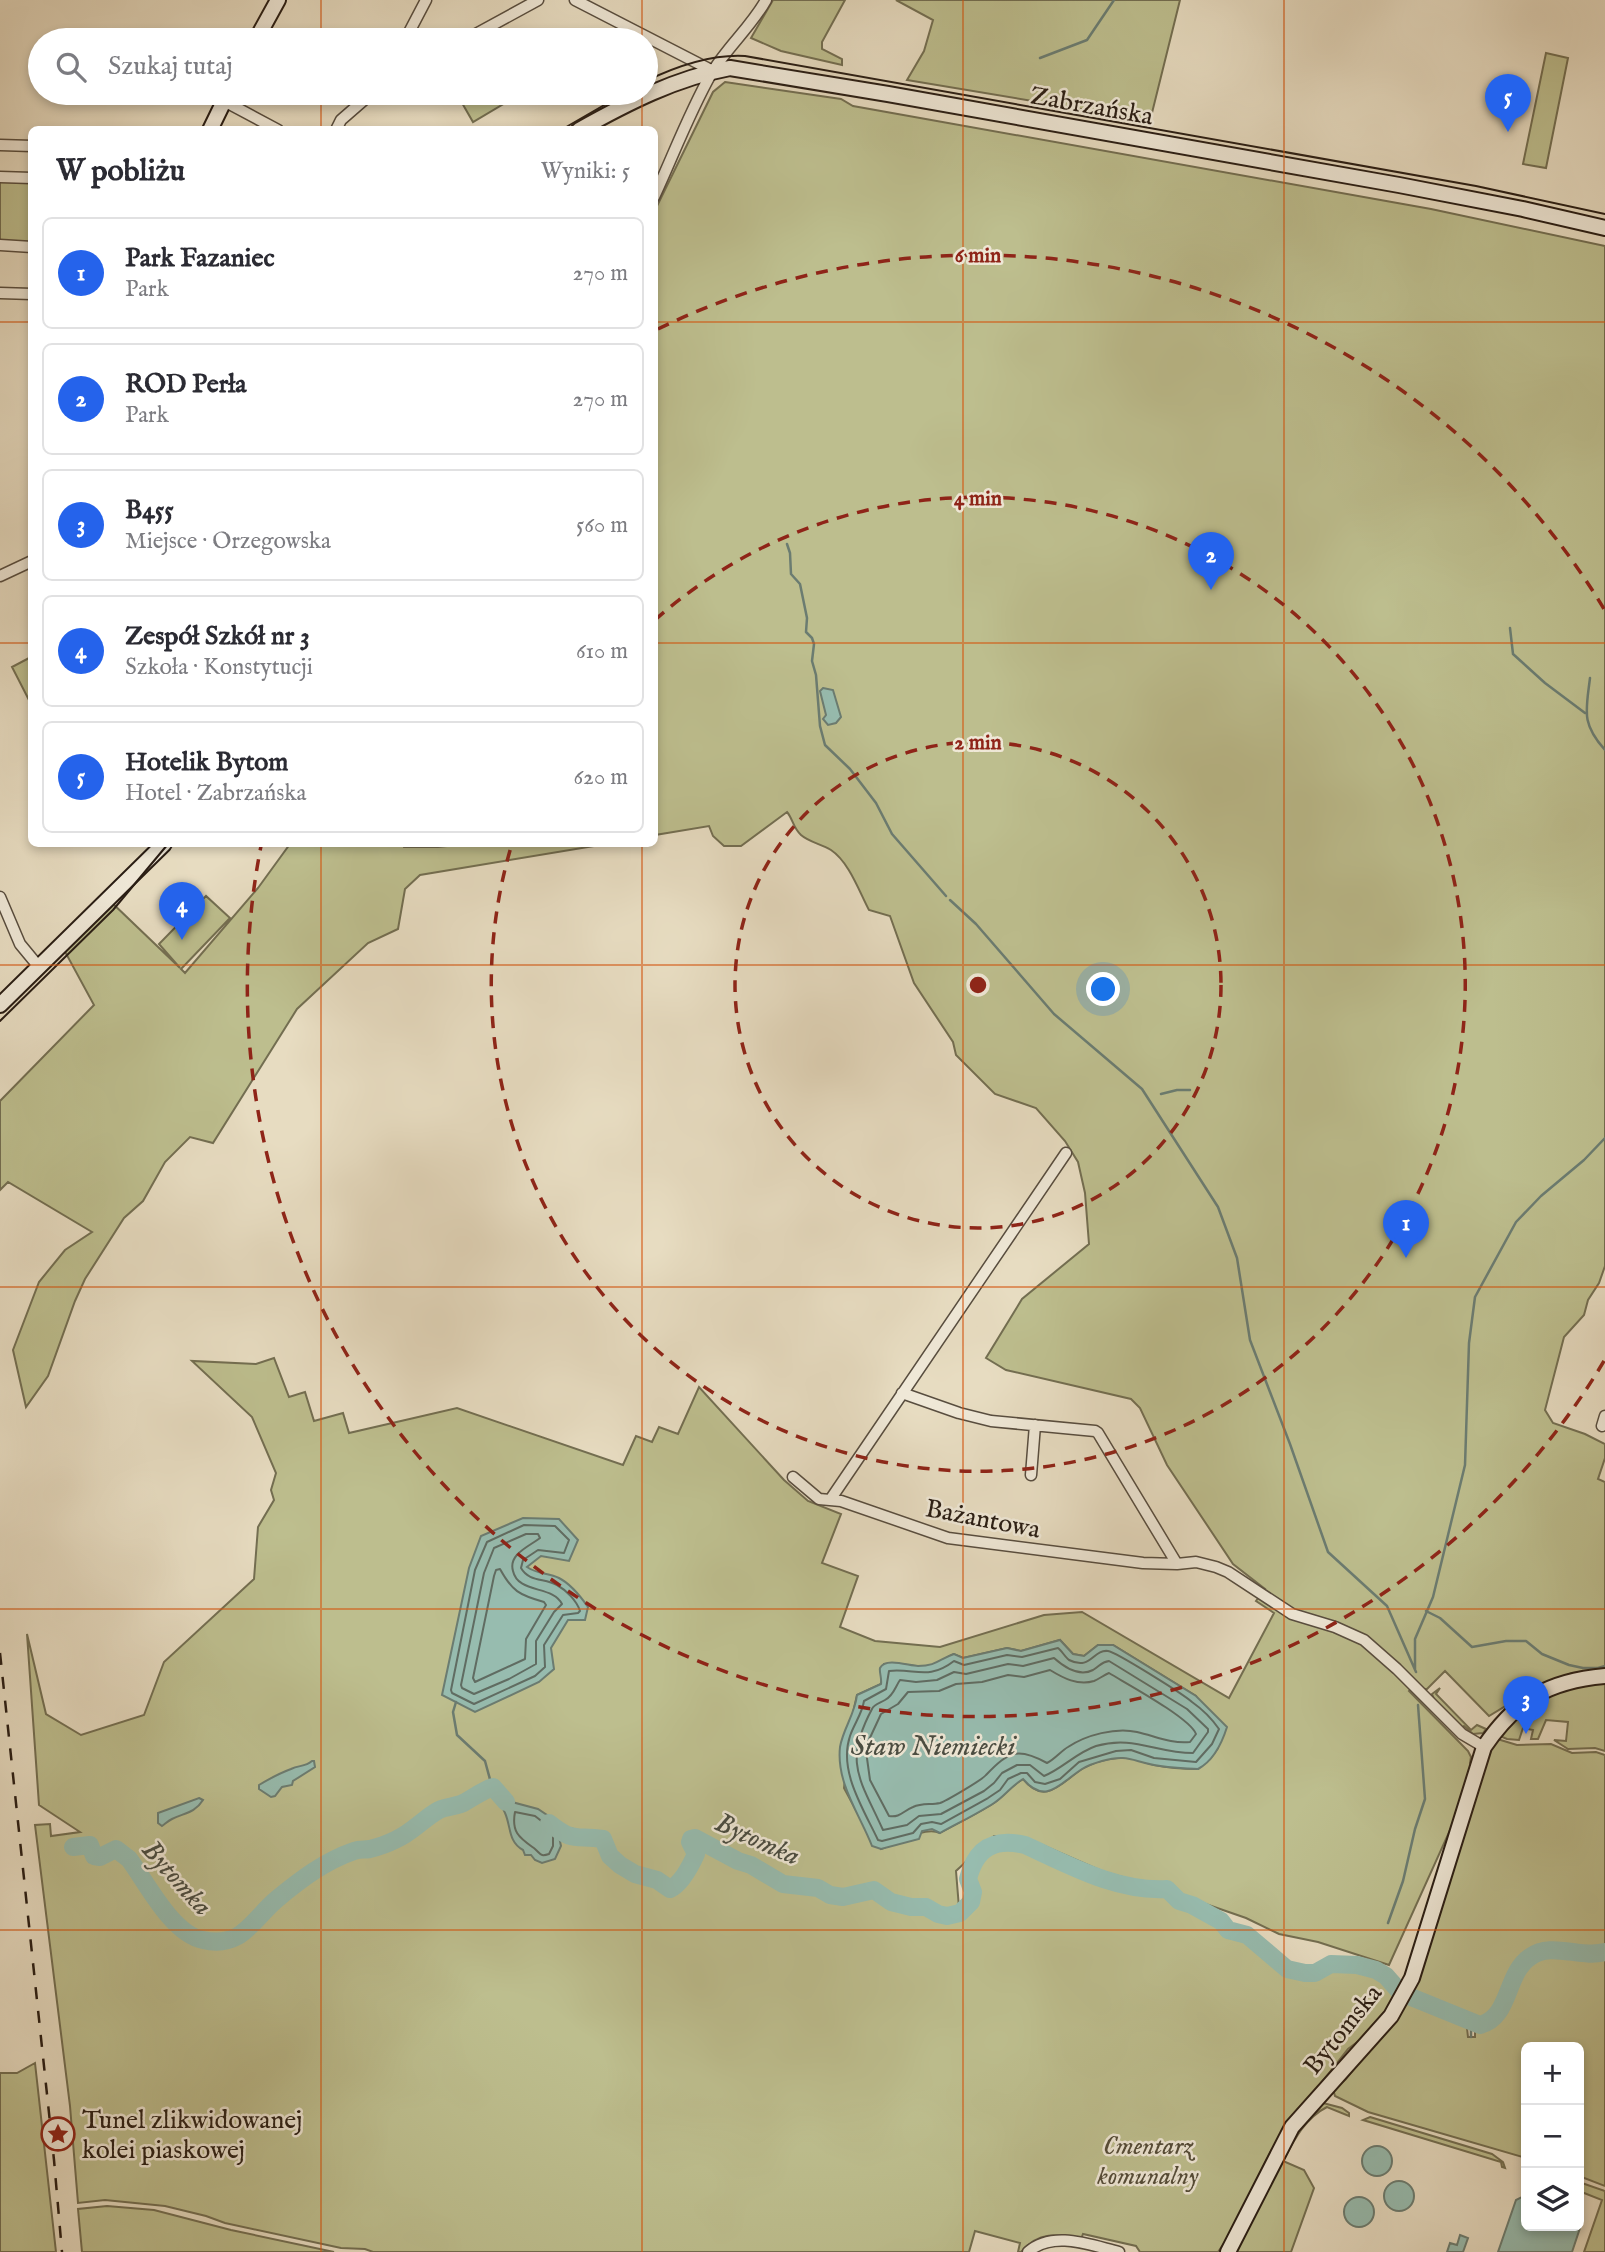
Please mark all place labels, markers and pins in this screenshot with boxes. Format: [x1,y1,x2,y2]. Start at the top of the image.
pin: 5 [1485,74,1531,132]
pin: 2 [1188,532,1234,590]
pin: 4 [159,882,205,940]
centre of rings [966,973,990,997]
pin: 1 [1383,1200,1429,1258]
pin: 3 [1503,1676,1549,1734]
place label: Tunel zlikwidowanej kolei piaskowej [82,2104,302,2167]
place icon: Tunel zlikwidowanej kolei piaskowej [39,2115,77,2153]

